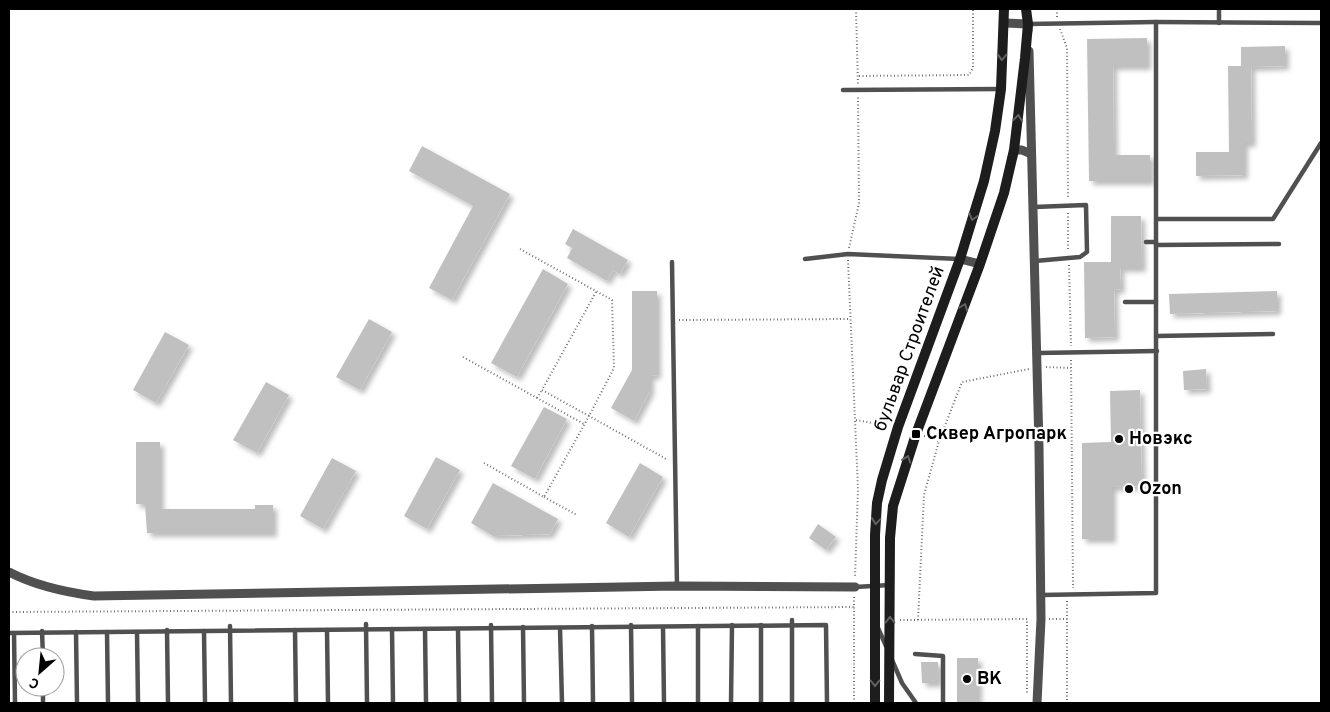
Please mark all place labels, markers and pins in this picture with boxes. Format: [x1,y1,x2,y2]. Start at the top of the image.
place label: Сквер Агропарк [926,423,1068,446]
marker: Сквер Агропарк [910,428,922,440]
place label: Новэкс [1129,428,1193,451]
marker: Новэкс [1113,433,1125,445]
place label: Ozon [1139,478,1182,501]
marker: Ozon [1123,483,1135,495]
place label: ВК [977,668,1002,691]
marker: ВК [961,673,973,685]

